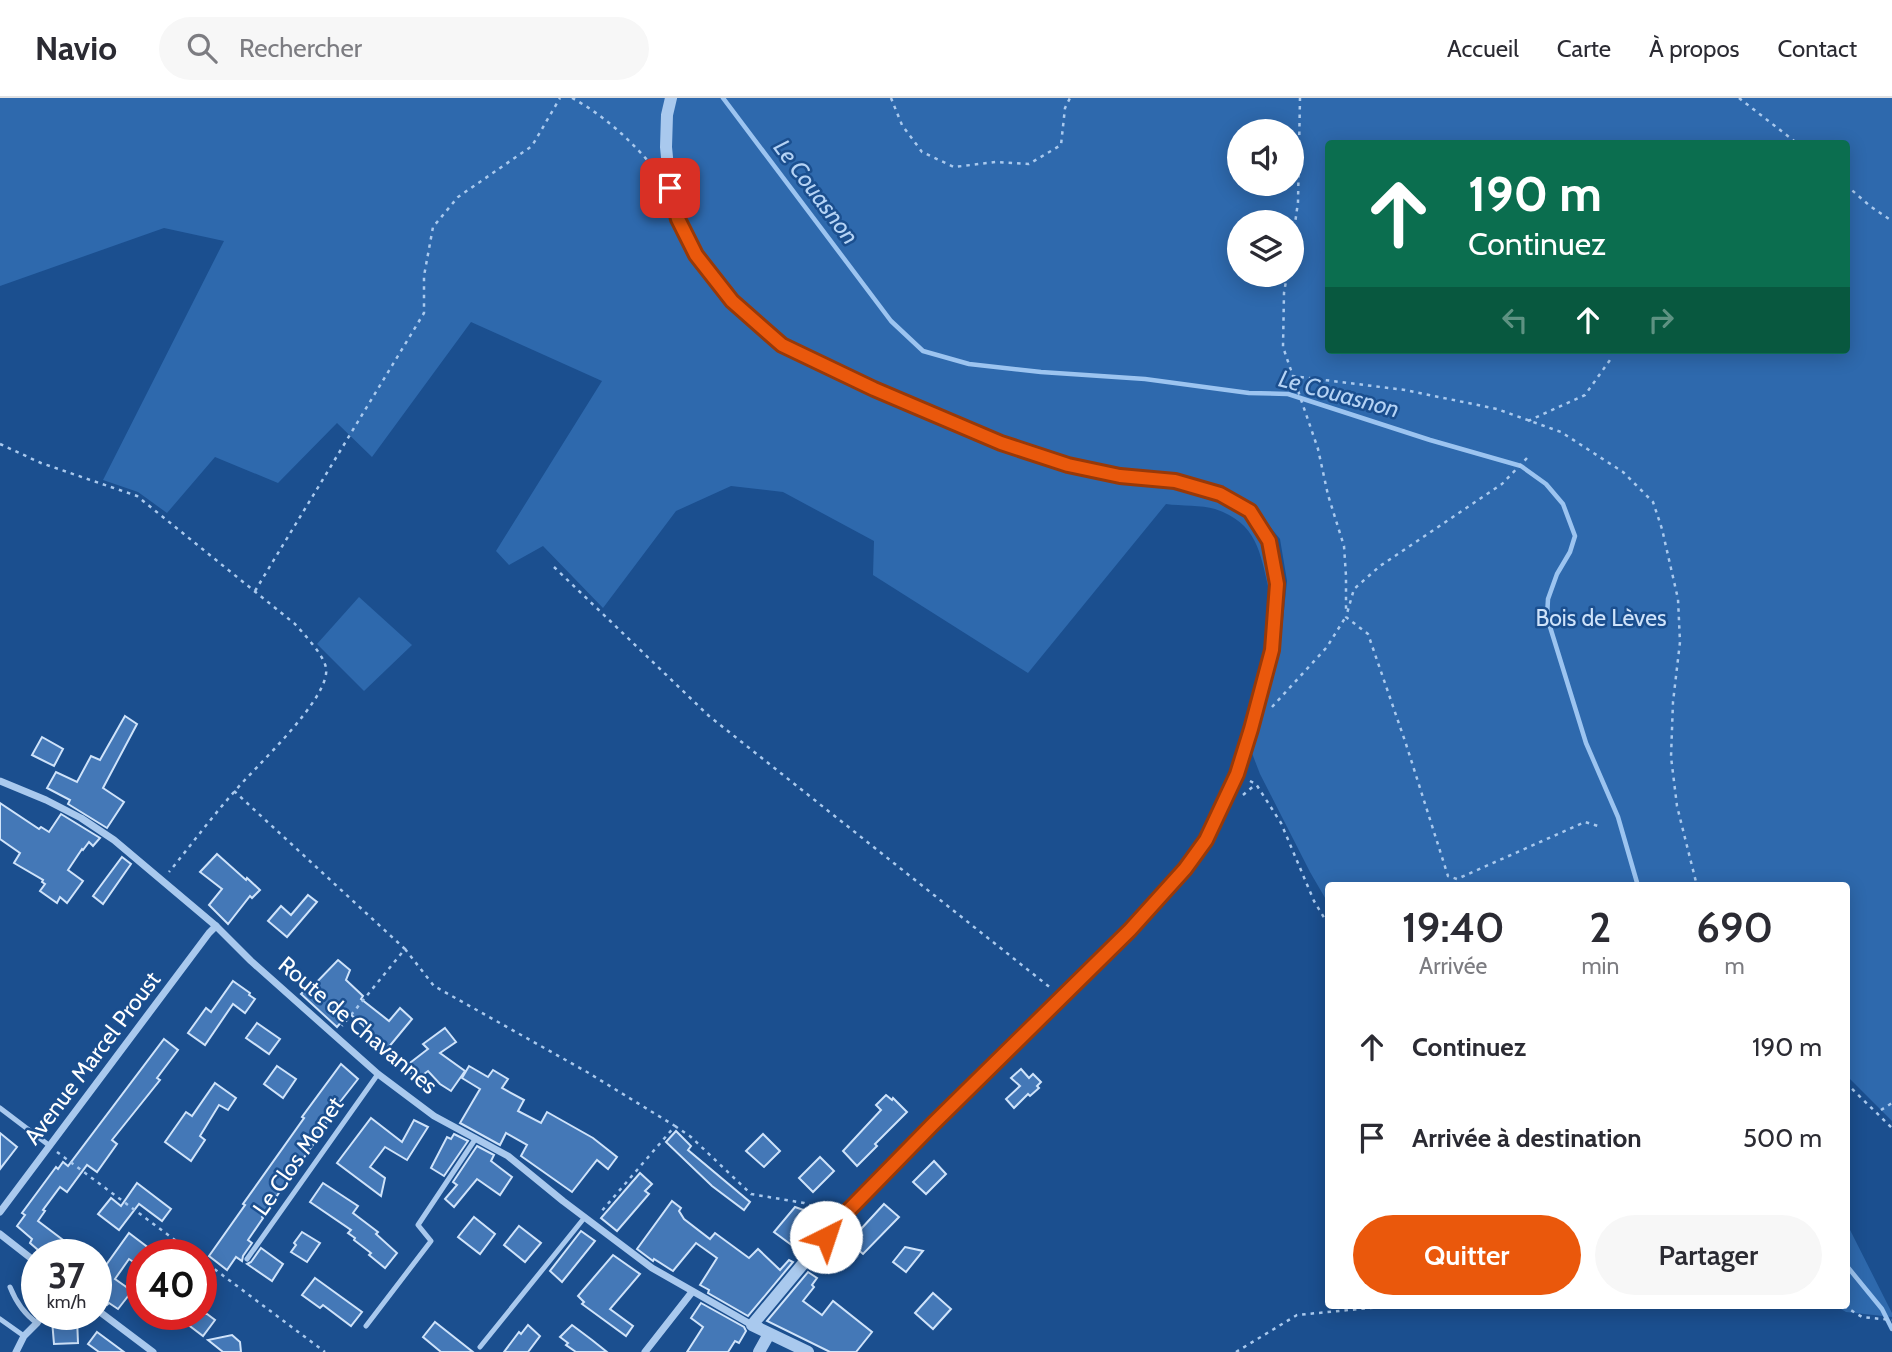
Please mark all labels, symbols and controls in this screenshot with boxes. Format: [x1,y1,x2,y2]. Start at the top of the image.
search box [159,17,649,80]
text: Navio [35,28,117,68]
icon: search [183,29,221,67]
text: Rechercher [239,32,362,64]
text: Accueil [1447,34,1519,63]
text: Carte [1557,34,1611,63]
text: À propos [1649,34,1740,63]
text: Contact [1778,34,1857,63]
map controls [1227,119,1304,287]
button: sound [1227,119,1304,196]
water label: Le Couasnon [768,134,865,250]
pin [640,158,700,218]
text: 190 m [1468,164,1602,223]
icon: ahead [1353,168,1444,259]
icon: arrive [651,169,689,207]
button: layers [1227,210,1304,287]
text: Continuez [1468,224,1606,263]
icon: left [1496,301,1534,339]
icon: ahead [1569,301,1607,339]
icon: right [1642,301,1680,339]
water label: Le Couasnon [1276,364,1403,424]
park label: Bois de Lèves [1535,604,1667,632]
text: 19:40 [1402,901,1505,953]
text: 2 [1589,901,1611,953]
text: 690 [1696,901,1773,953]
street label: Route de Chavannes [273,950,443,1100]
text: Arrivée [1419,952,1487,980]
text: min [1581,952,1619,980]
text: m [1725,952,1745,980]
street label: Avenue Marcel Proust [18,966,166,1150]
icon: ahead [1353,1028,1391,1066]
text: Continuez [1412,1031,1526,1063]
text: 190 m [1752,1031,1822,1063]
street label: Le Clos Monet [247,1091,349,1221]
icon: arrive [1353,1119,1391,1157]
text: Arrivée à destination [1412,1122,1642,1154]
text: 500 m [1743,1122,1822,1154]
position arrow [789,1200,863,1274]
button: Quitter [1353,1215,1581,1295]
button: Partager [1595,1215,1822,1295]
speed limit sign: 40 [126,1239,217,1330]
text: 37 [48,1254,85,1297]
text: km/h [47,1291,86,1313]

